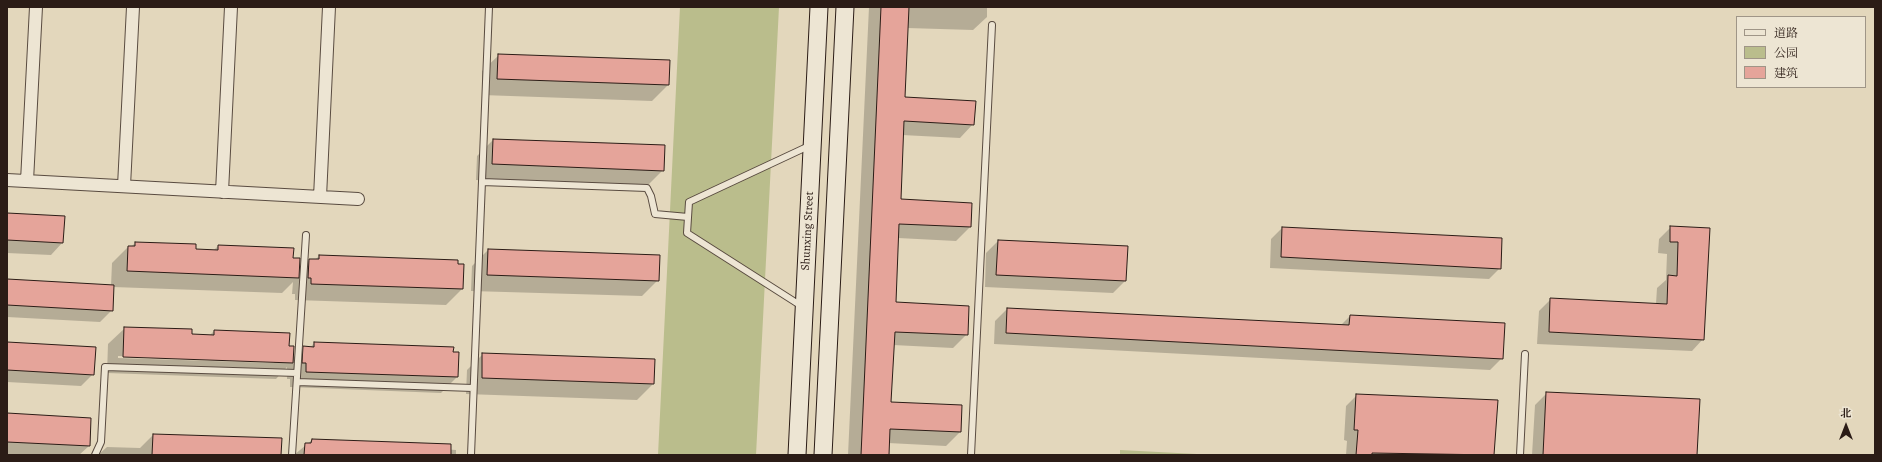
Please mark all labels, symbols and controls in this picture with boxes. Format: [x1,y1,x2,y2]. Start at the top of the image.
legend [1736,16,1866,88]
text: 道路 [1774,25,1798,41]
text: 公园 [1774,45,1798,61]
text: 建筑 [1774,65,1798,81]
street label: Shunxing Street [799,191,817,271]
north arrow [1826,406,1866,446]
text: 北 [1841,406,1852,421]

